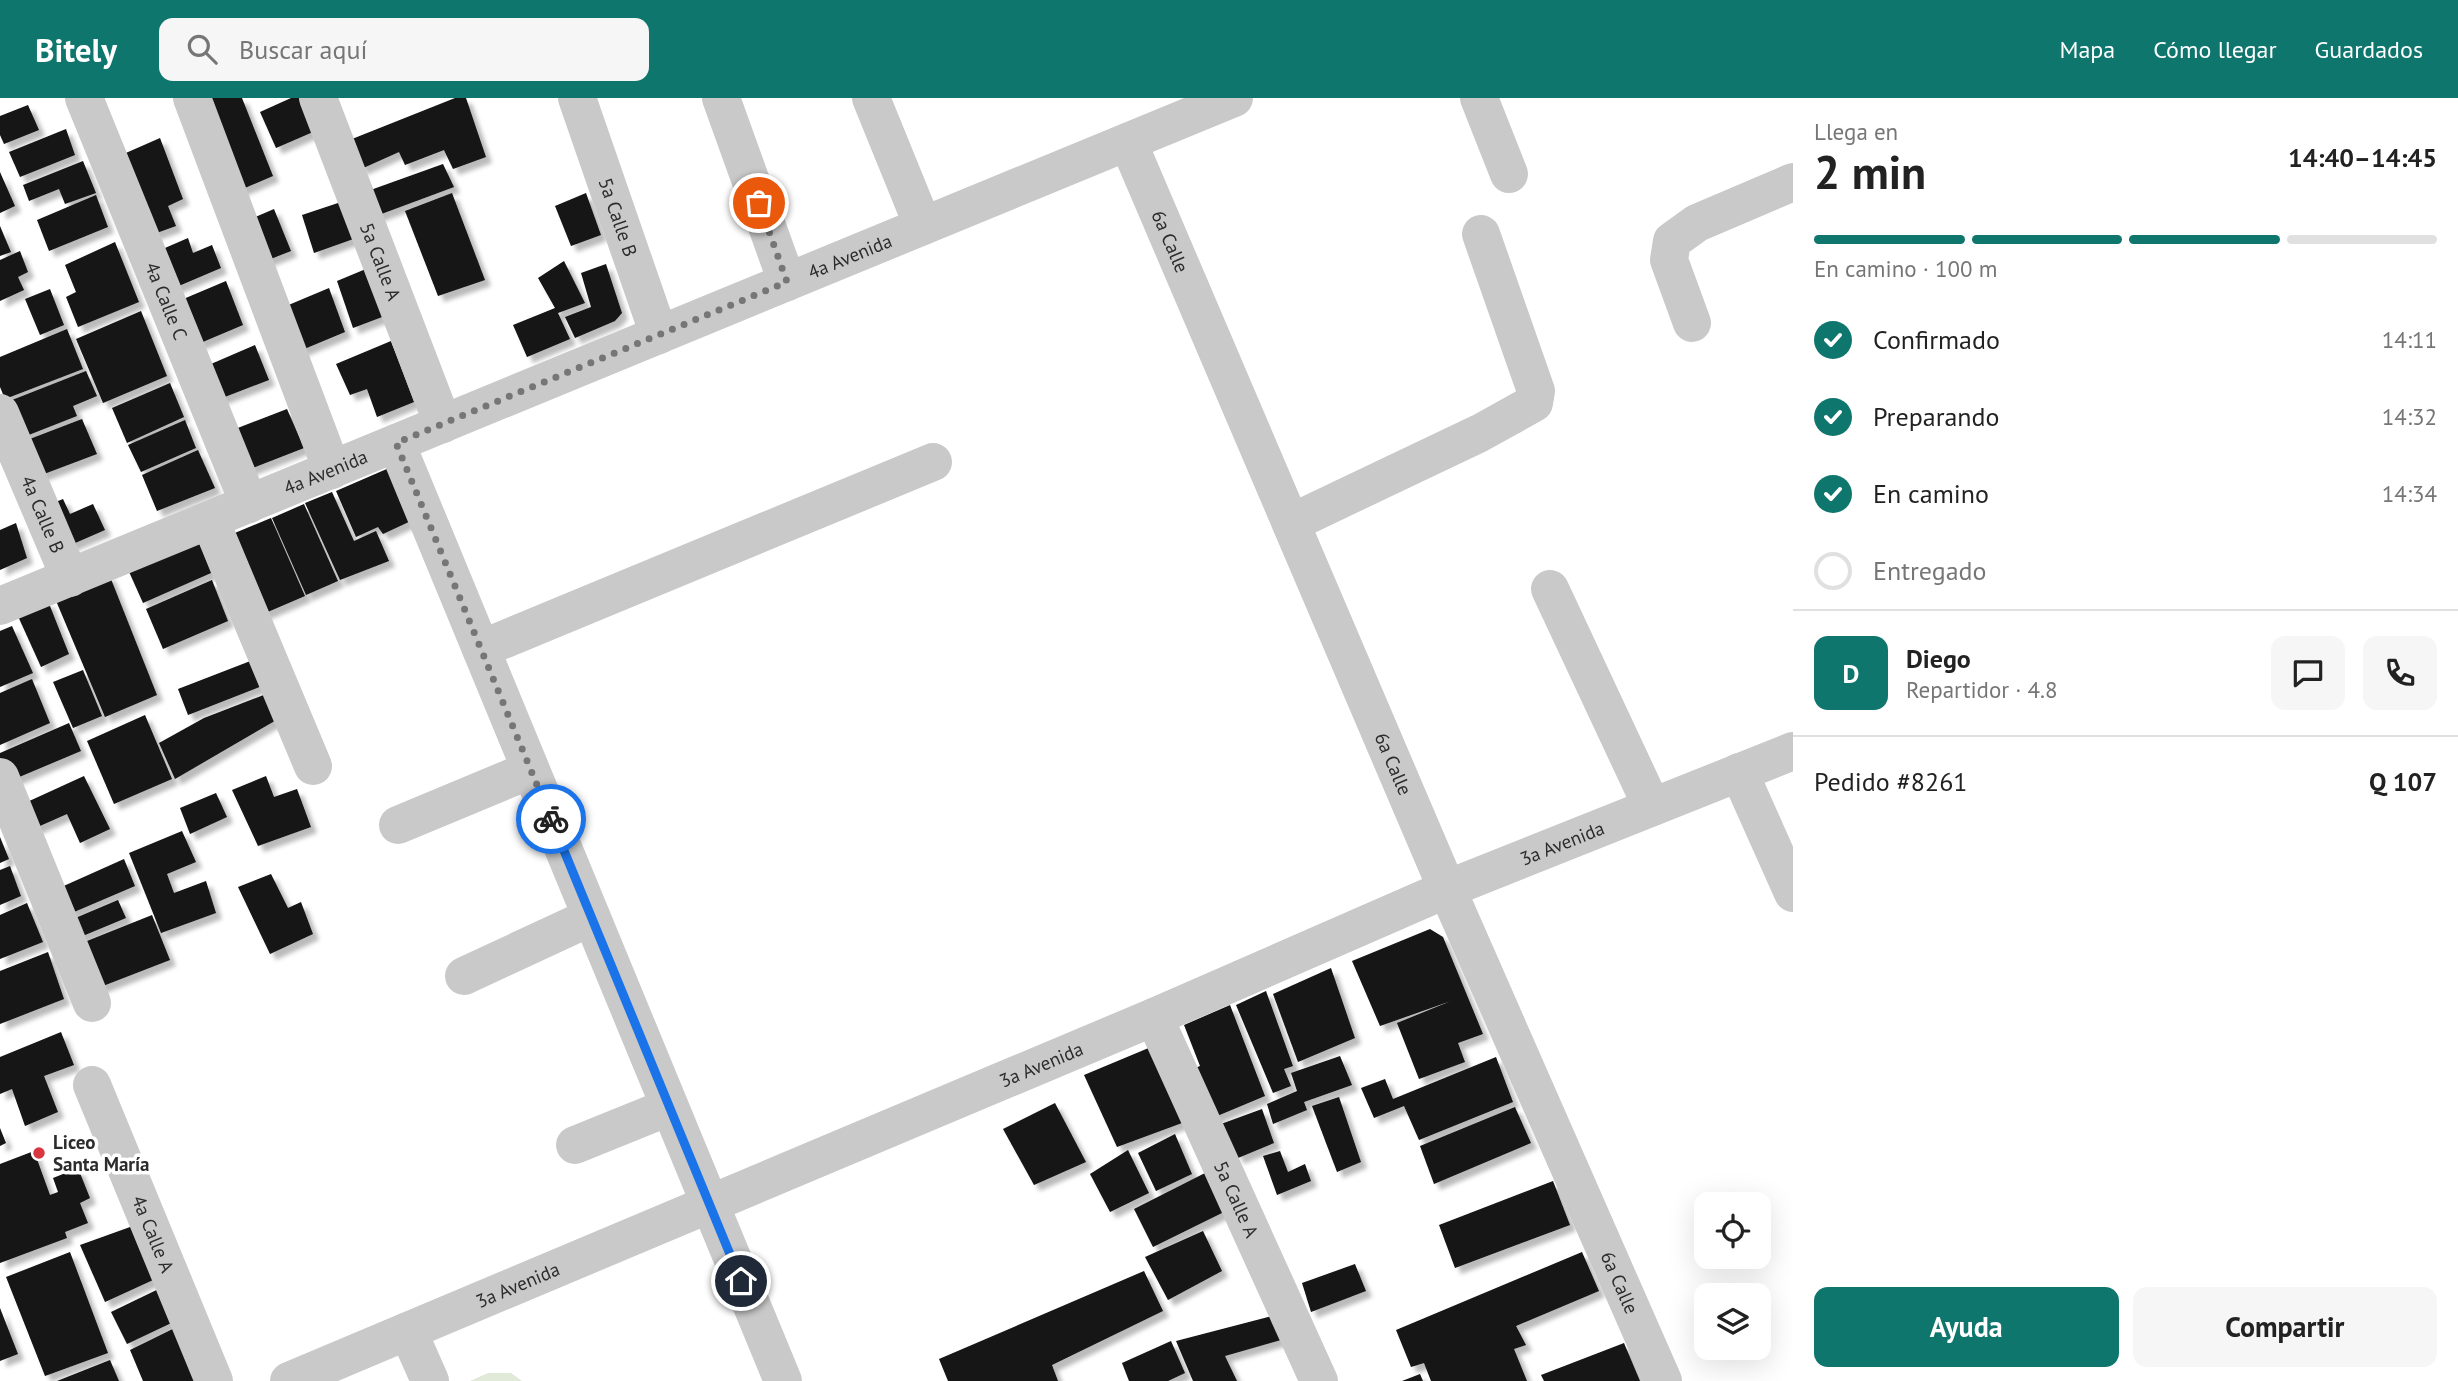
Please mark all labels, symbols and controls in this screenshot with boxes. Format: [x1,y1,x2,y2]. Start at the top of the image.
search box [159,18,649,81]
text: Bitely [35,28,117,71]
icon: search [183,30,221,68]
text: Buscar aquí [239,33,367,66]
text: Mapa [2059,34,2115,65]
text: Cómo llegar [2153,34,2277,65]
text: Guardados [2315,34,2423,65]
text: Llega en [1814,117,1898,146]
text: 14:40–14:45 [2288,141,2437,174]
text: 2 min [1814,142,1926,202]
pin [729,173,789,233]
street label: 5a Calle B [593,174,643,260]
icon: bag [740,184,778,222]
street label: 6a Calle [1146,206,1194,276]
street label: 5a Calle A [355,219,406,304]
street label: 4a Avenida [804,228,895,284]
text: En camino · 100 m [1814,254,1997,283]
street label: 4a Calle C [140,259,193,343]
icon: check [1814,321,1852,359]
text: Confirmado [1873,323,2000,356]
text: 14:11 [2382,325,2437,354]
icon: check [1814,398,1852,436]
text: Preparando [1873,400,2000,433]
text: 14:32 [2382,402,2437,431]
street label: 4a Avenida [280,444,371,500]
street label: 4a Calle B [16,472,70,557]
icon: check [1814,475,1852,513]
text: En camino [1873,477,1989,510]
text: 14:34 [2382,479,2437,508]
text: Entregado [1873,554,1987,587]
button: chat [2271,636,2345,710]
button: phone [2363,636,2437,710]
text: Diego [1906,642,1971,675]
text: D [1843,657,1859,690]
text: Repartidor · 4.8 [1906,675,2058,704]
street label: 6a Calle [1370,729,1417,799]
text: Pedido #8261 [1814,765,1967,798]
text: Q 107 [2369,765,2437,798]
courier [516,784,586,854]
icon: bike [532,800,570,838]
street label: 3a Avenida [1516,816,1608,871]
street label: 3a Avenida [996,1036,1087,1093]
place label: Liceo Santa María [53,1130,150,1176]
marker: Liceo Santa María [31,1145,47,1161]
street label: 5a Calle A [1209,1157,1264,1241]
street label: 4a Calle A [127,1192,180,1276]
map controls [1694,1192,1771,1360]
button: locate [1694,1192,1771,1269]
street label: 6a Calle [1596,1248,1644,1317]
pin [711,1251,771,1311]
street label: 3a Avenida [472,1257,563,1313]
icon: home [722,1262,760,1300]
button: layers [1694,1283,1771,1360]
button: Ayuda [1814,1287,2119,1367]
button: Compartir [2133,1287,2437,1367]

